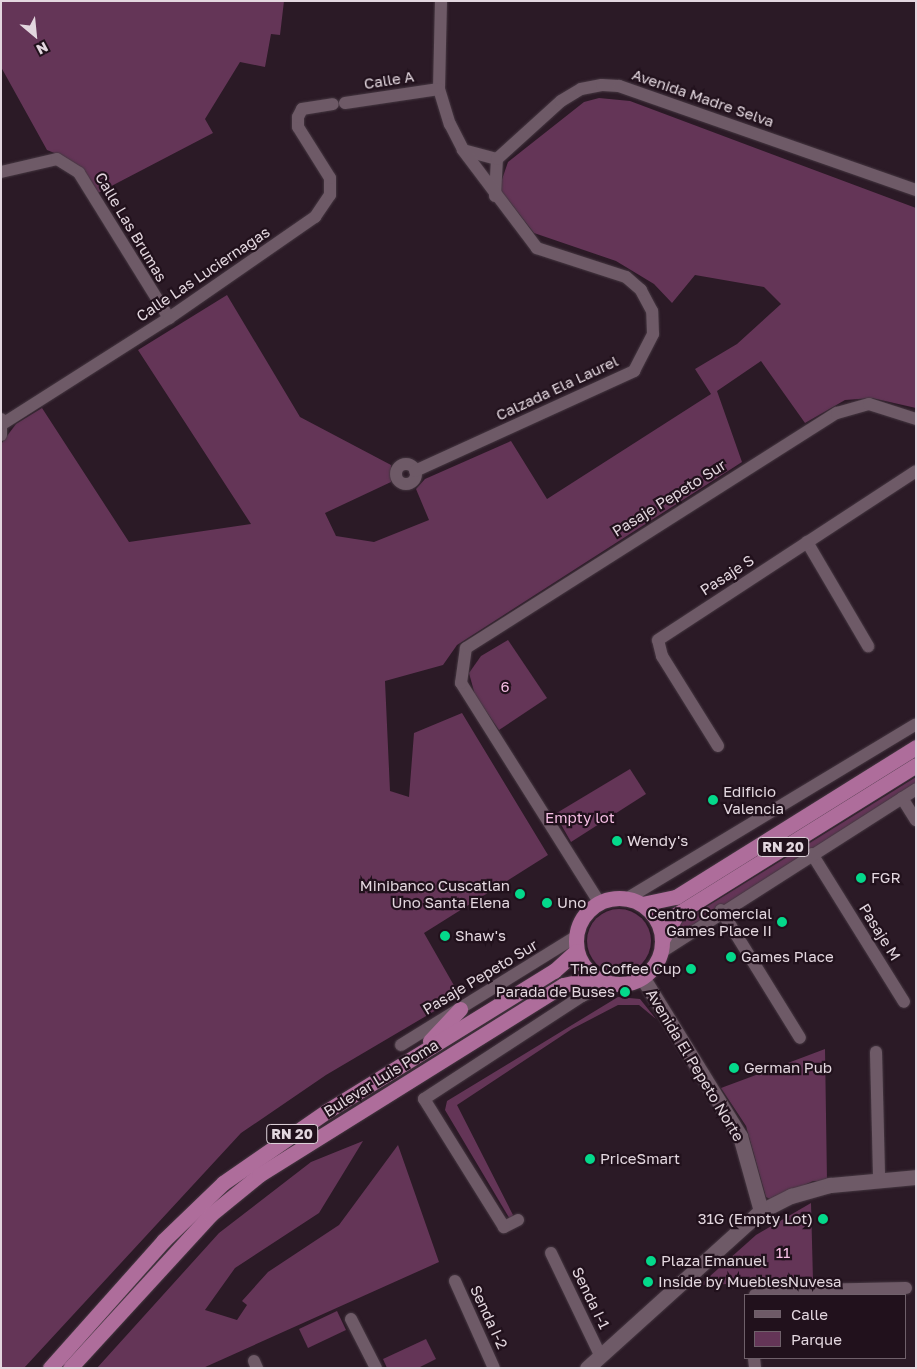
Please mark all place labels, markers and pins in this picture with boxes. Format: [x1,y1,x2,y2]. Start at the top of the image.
place label: Edificio Valencia [723,782,784,817]
marker: Edificio Valencia [707,794,719,806]
place label: Wendy's [627,832,688,850]
marker: Wendy's [611,835,623,847]
place label: FGR [871,869,901,887]
marker: FGR [855,872,867,884]
place label: Minibanco Cuscatlan Uno Santa Elena [360,876,510,911]
marker: Minibanco Cuscatlan Uno Santa Elena [514,888,526,900]
place label: Uno [557,894,586,912]
marker: Uno [541,897,553,909]
place label: Centro Comercial Games Place II [647,904,772,939]
marker: Centro Comercial Games Place II [776,916,788,928]
place label: Shaw's [455,927,506,945]
marker: Shaw's [439,930,451,942]
place label: Games Place [741,948,834,966]
marker: Games Place [725,951,737,963]
place label: The Coffee Cup [570,960,681,978]
marker: The Coffee Cup [685,963,697,975]
place label: Parada de Buses [496,983,615,1001]
marker: Parada de Buses [619,986,631,998]
place label: German Pub [744,1059,832,1077]
marker: German Pub [728,1062,740,1074]
place label: PriceSmart [600,1150,680,1168]
marker: PriceSmart [584,1153,596,1165]
place label: 31G (Empty Lot) [698,1210,813,1228]
marker: 31G (Empty Lot) [817,1213,829,1225]
place label: Plaza Emanuel [661,1252,767,1270]
marker: Plaza Emanuel [645,1255,657,1267]
place label: Inside by MueblesNuvesa [658,1273,842,1291]
marker: Inside by MueblesNuvesa [642,1276,654,1288]

